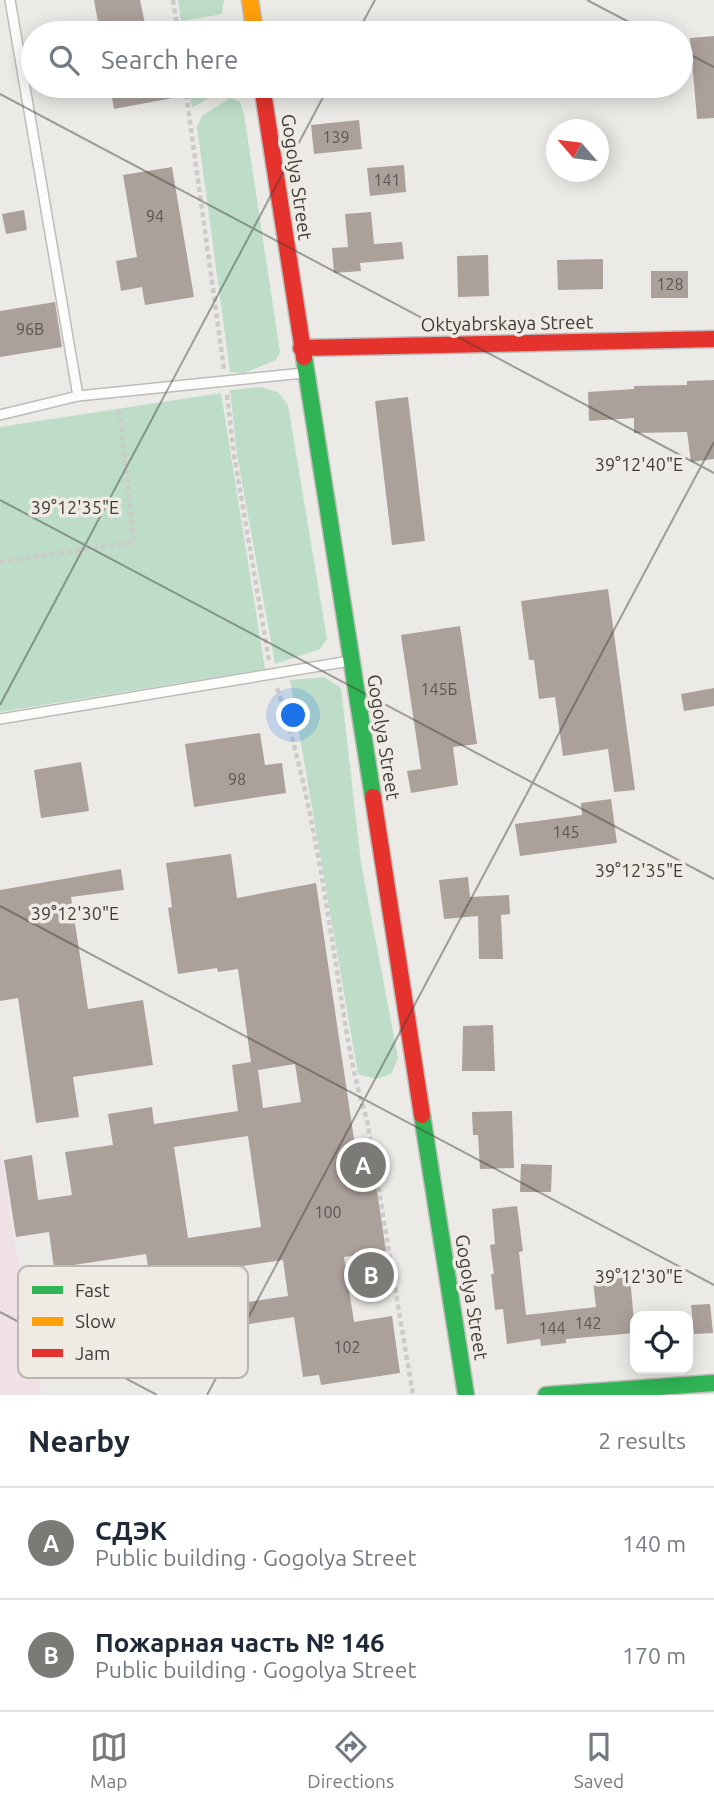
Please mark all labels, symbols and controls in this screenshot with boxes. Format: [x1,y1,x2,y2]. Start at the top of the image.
search box [21,21,693,98]
icon: search [45,41,83,79]
text: Search here [101,45,238,74]
street label: Gogolya Street [277,113,317,242]
north arrow [546,119,609,182]
house number: 139 [322,128,350,146]
house number: 141 [373,171,401,189]
house number: 94 [146,207,164,225]
house number: 128 [656,275,684,293]
street label: Oktyabrskaya Street [420,310,594,336]
house number: 96В [16,320,44,338]
text: 39°12'40"E [595,454,683,474]
text: 39°12'35"E [31,497,119,517]
street label: Gogolya Street [363,673,405,802]
house number: 145Б [421,680,458,698]
your location [276,698,310,732]
house number: 98 [228,770,246,788]
house number: 145 [552,823,580,841]
text: 39°12'35"E [595,860,683,880]
text: 39°12'30"E [31,903,119,923]
pin: A [340,1139,386,1191]
house number: 100 [314,1203,342,1221]
street label: Gogolya Street [451,1233,493,1362]
pin: B [348,1249,394,1301]
legend [18,1266,248,1378]
text: 39°12'30"E [595,1266,683,1286]
text: Fast [75,1279,110,1301]
text: Slow [75,1310,116,1332]
map controls [630,1311,693,1374]
button: locate [630,1311,693,1374]
house number: 142 [574,1314,602,1332]
house number: 144 [538,1319,566,1337]
house number: 102 [333,1338,361,1356]
text: Jam [75,1342,111,1364]
text: Nearby [28,1424,130,1458]
text: 2 results [598,1428,686,1453]
text: СДЭК [95,1516,167,1545]
text: A [43,1531,59,1556]
text: 140 m [622,1531,686,1556]
text: Public building · Gogolya Street [95,1545,416,1570]
text: Пожарная часть № 146 [95,1628,385,1657]
text: B [43,1643,59,1668]
text: 170 m [622,1643,686,1668]
text: Public building · Gogolya Street [95,1657,416,1682]
tab: Map [90,1728,128,1792]
tab: Directions [307,1728,394,1792]
tab: Saved [574,1728,624,1792]

